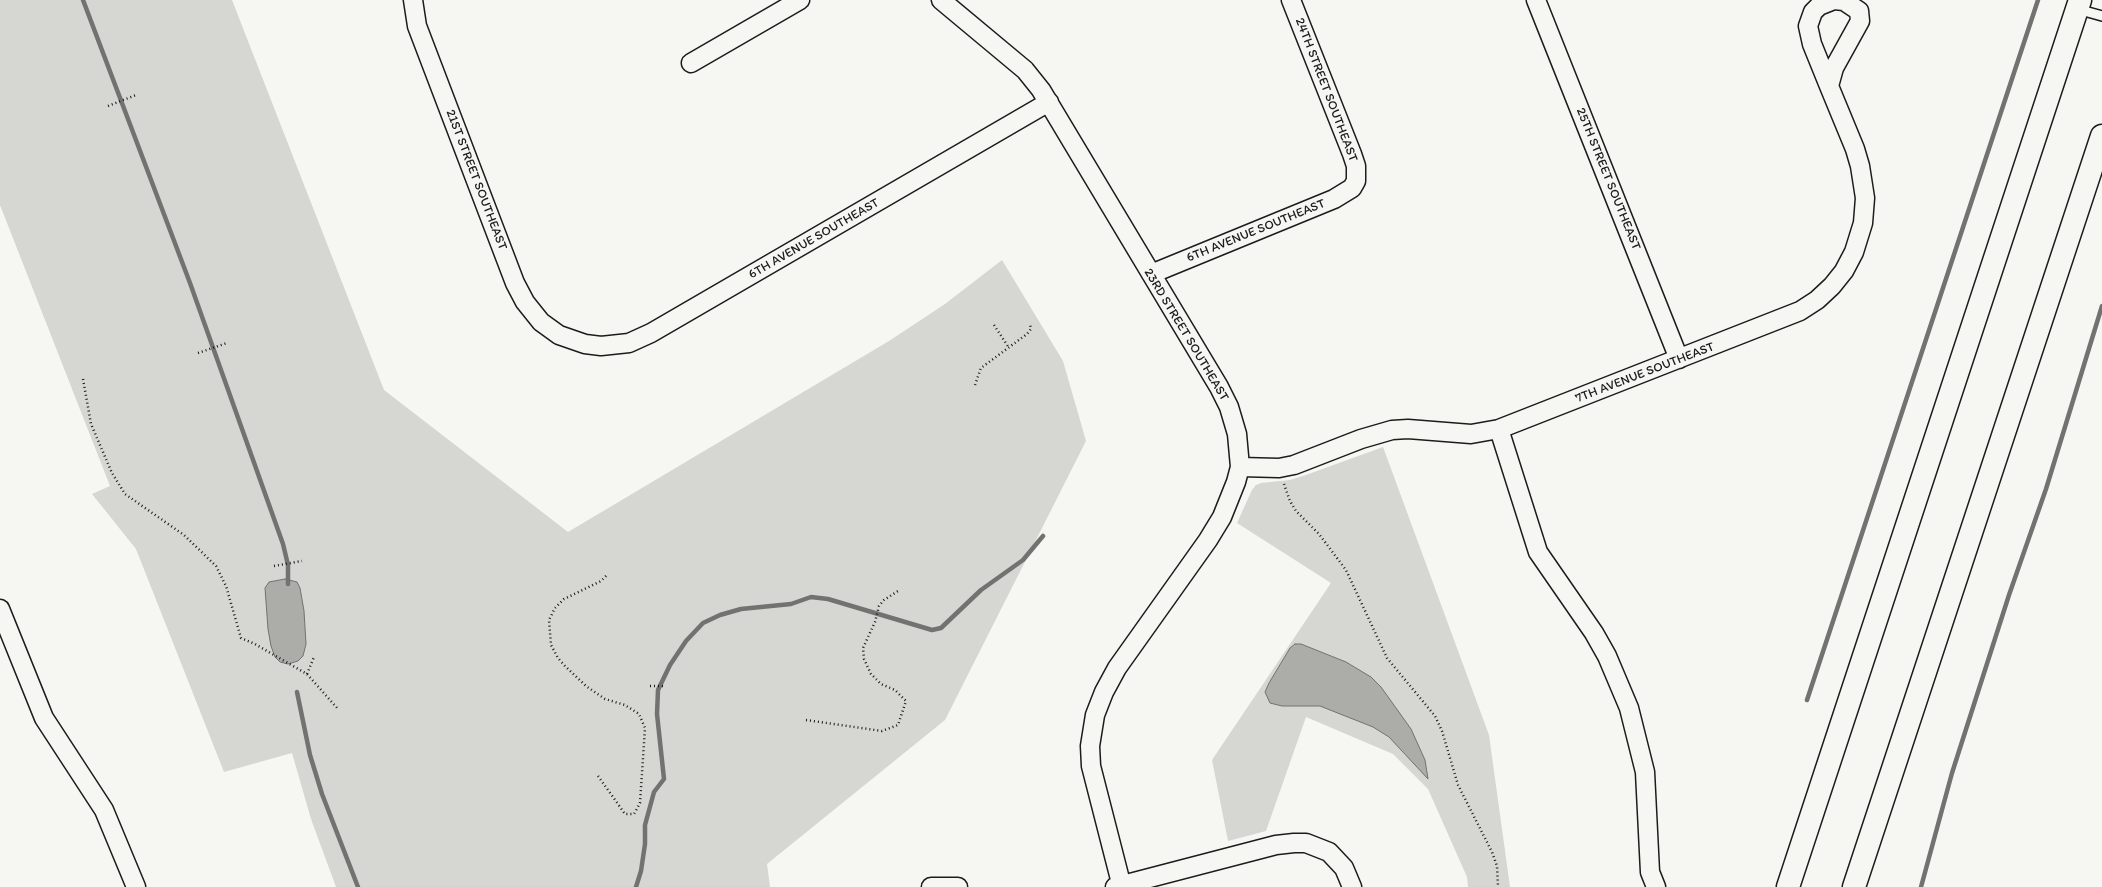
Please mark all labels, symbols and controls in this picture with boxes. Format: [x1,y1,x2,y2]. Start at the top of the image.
street label: 24TH STREET SOUTHEAST [1291,16,1361,164]
street label: 25TH STREET SOUTHEAST [1572,106,1644,252]
street label: 21ST STREET SOUTHEAST [442,107,510,253]
street label: 6TH AVENUE SOUTHEAST [746,195,882,283]
street label: 6TH AVENUE SOUTHEAST [1184,196,1328,266]
street label: 23RD STREET SOUTHEAST [1140,266,1232,404]
street label: 7TH AVENUE SOUTHEAST [1573,339,1717,407]

